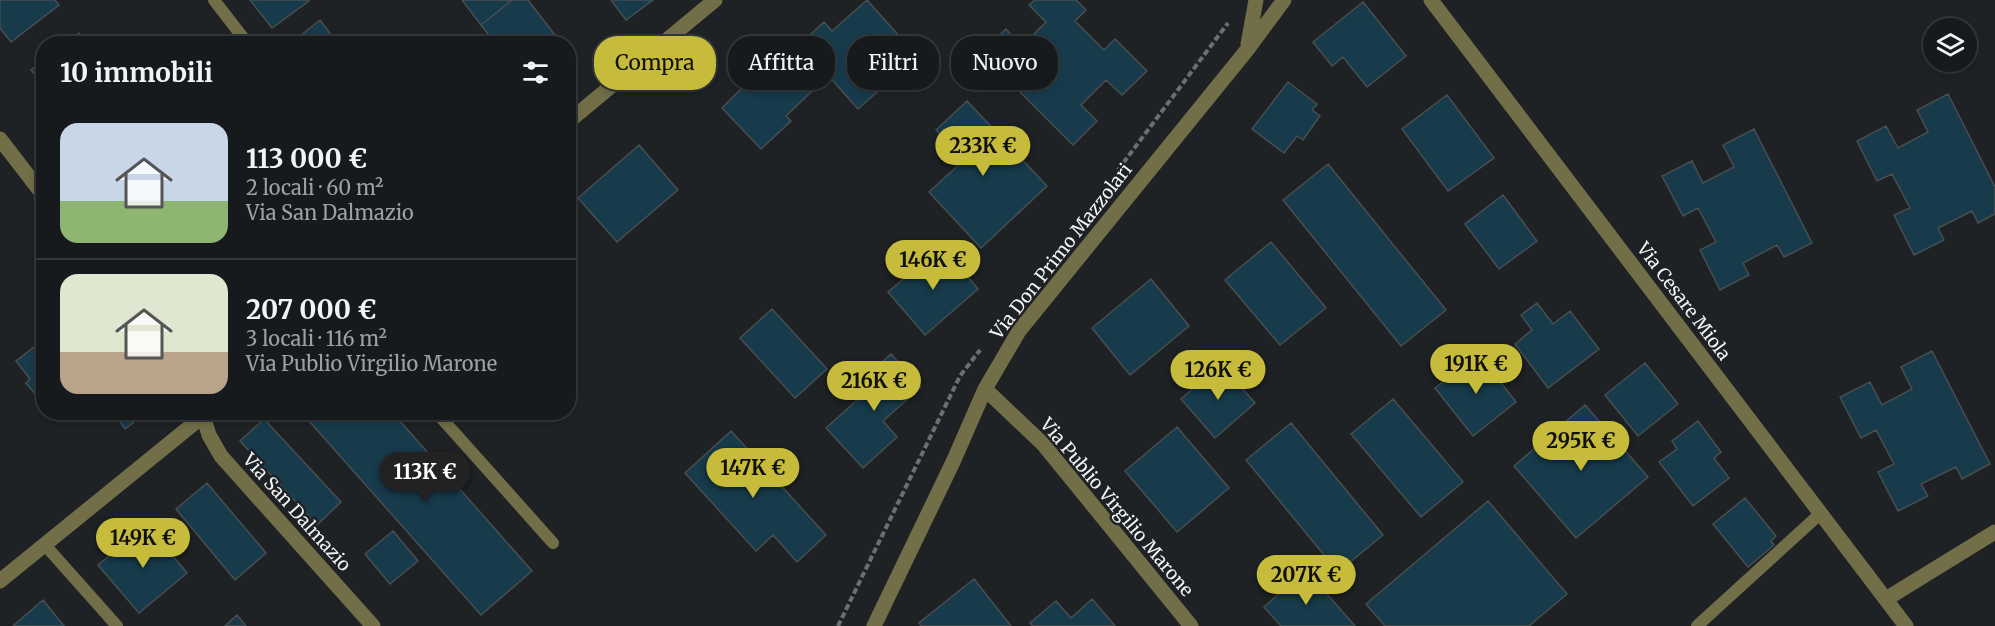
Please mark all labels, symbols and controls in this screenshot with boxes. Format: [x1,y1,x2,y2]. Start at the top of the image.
map controls [1923,18,1977,72]
button: layers [1923,18,1977,72]
chip: Compra [594,36,716,90]
chip: Affitta [728,36,835,90]
chip: Filtri [847,36,939,90]
chip: Nuovo [951,36,1058,90]
text: 10 immobili [60,56,213,89]
icon: filters [519,56,552,89]
pin: 233K € [934,126,1032,177]
text: 233K € [949,133,1017,158]
text: 113 000 € [246,142,367,175]
icon: home [108,147,180,219]
street label: Via Don Primo Mazzolari [985,158,1137,344]
text: 2 locali · 60 m² [246,175,383,200]
text: Via San Dalmazio [246,200,414,225]
street label: Via Cesare Miola [1631,237,1736,365]
pin: 146K € [884,240,982,291]
text: 146K € [899,247,967,272]
text: 207 000 € [246,293,377,326]
icon: home [108,298,180,370]
text: 3 locali · 116 m² [246,326,387,351]
pin: 191K € [1427,344,1525,395]
pin: 126K € [1169,350,1267,401]
text: Via Publio Virgilio Marone [246,351,497,376]
text: 191K € [1444,351,1508,376]
text: 126K € [1185,357,1252,382]
pin: 216K € [825,361,923,412]
text: 216K € [841,368,907,393]
street label: Via Publio Virgilio Marone [1035,412,1198,601]
pin: 295K € [1532,421,1630,472]
text: 295K € [1546,428,1616,453]
street label: Via San Dalmazio [237,447,356,576]
pin: 147K € [704,448,802,499]
pin: 113K € [376,452,474,503]
text: 147K € [720,455,786,480]
text: 113K € [393,459,457,484]
pin: 149K € [94,518,192,569]
text: 149K € [110,525,176,550]
pin: 207K € [1257,555,1355,606]
text: 207K € [1271,562,1341,587]

